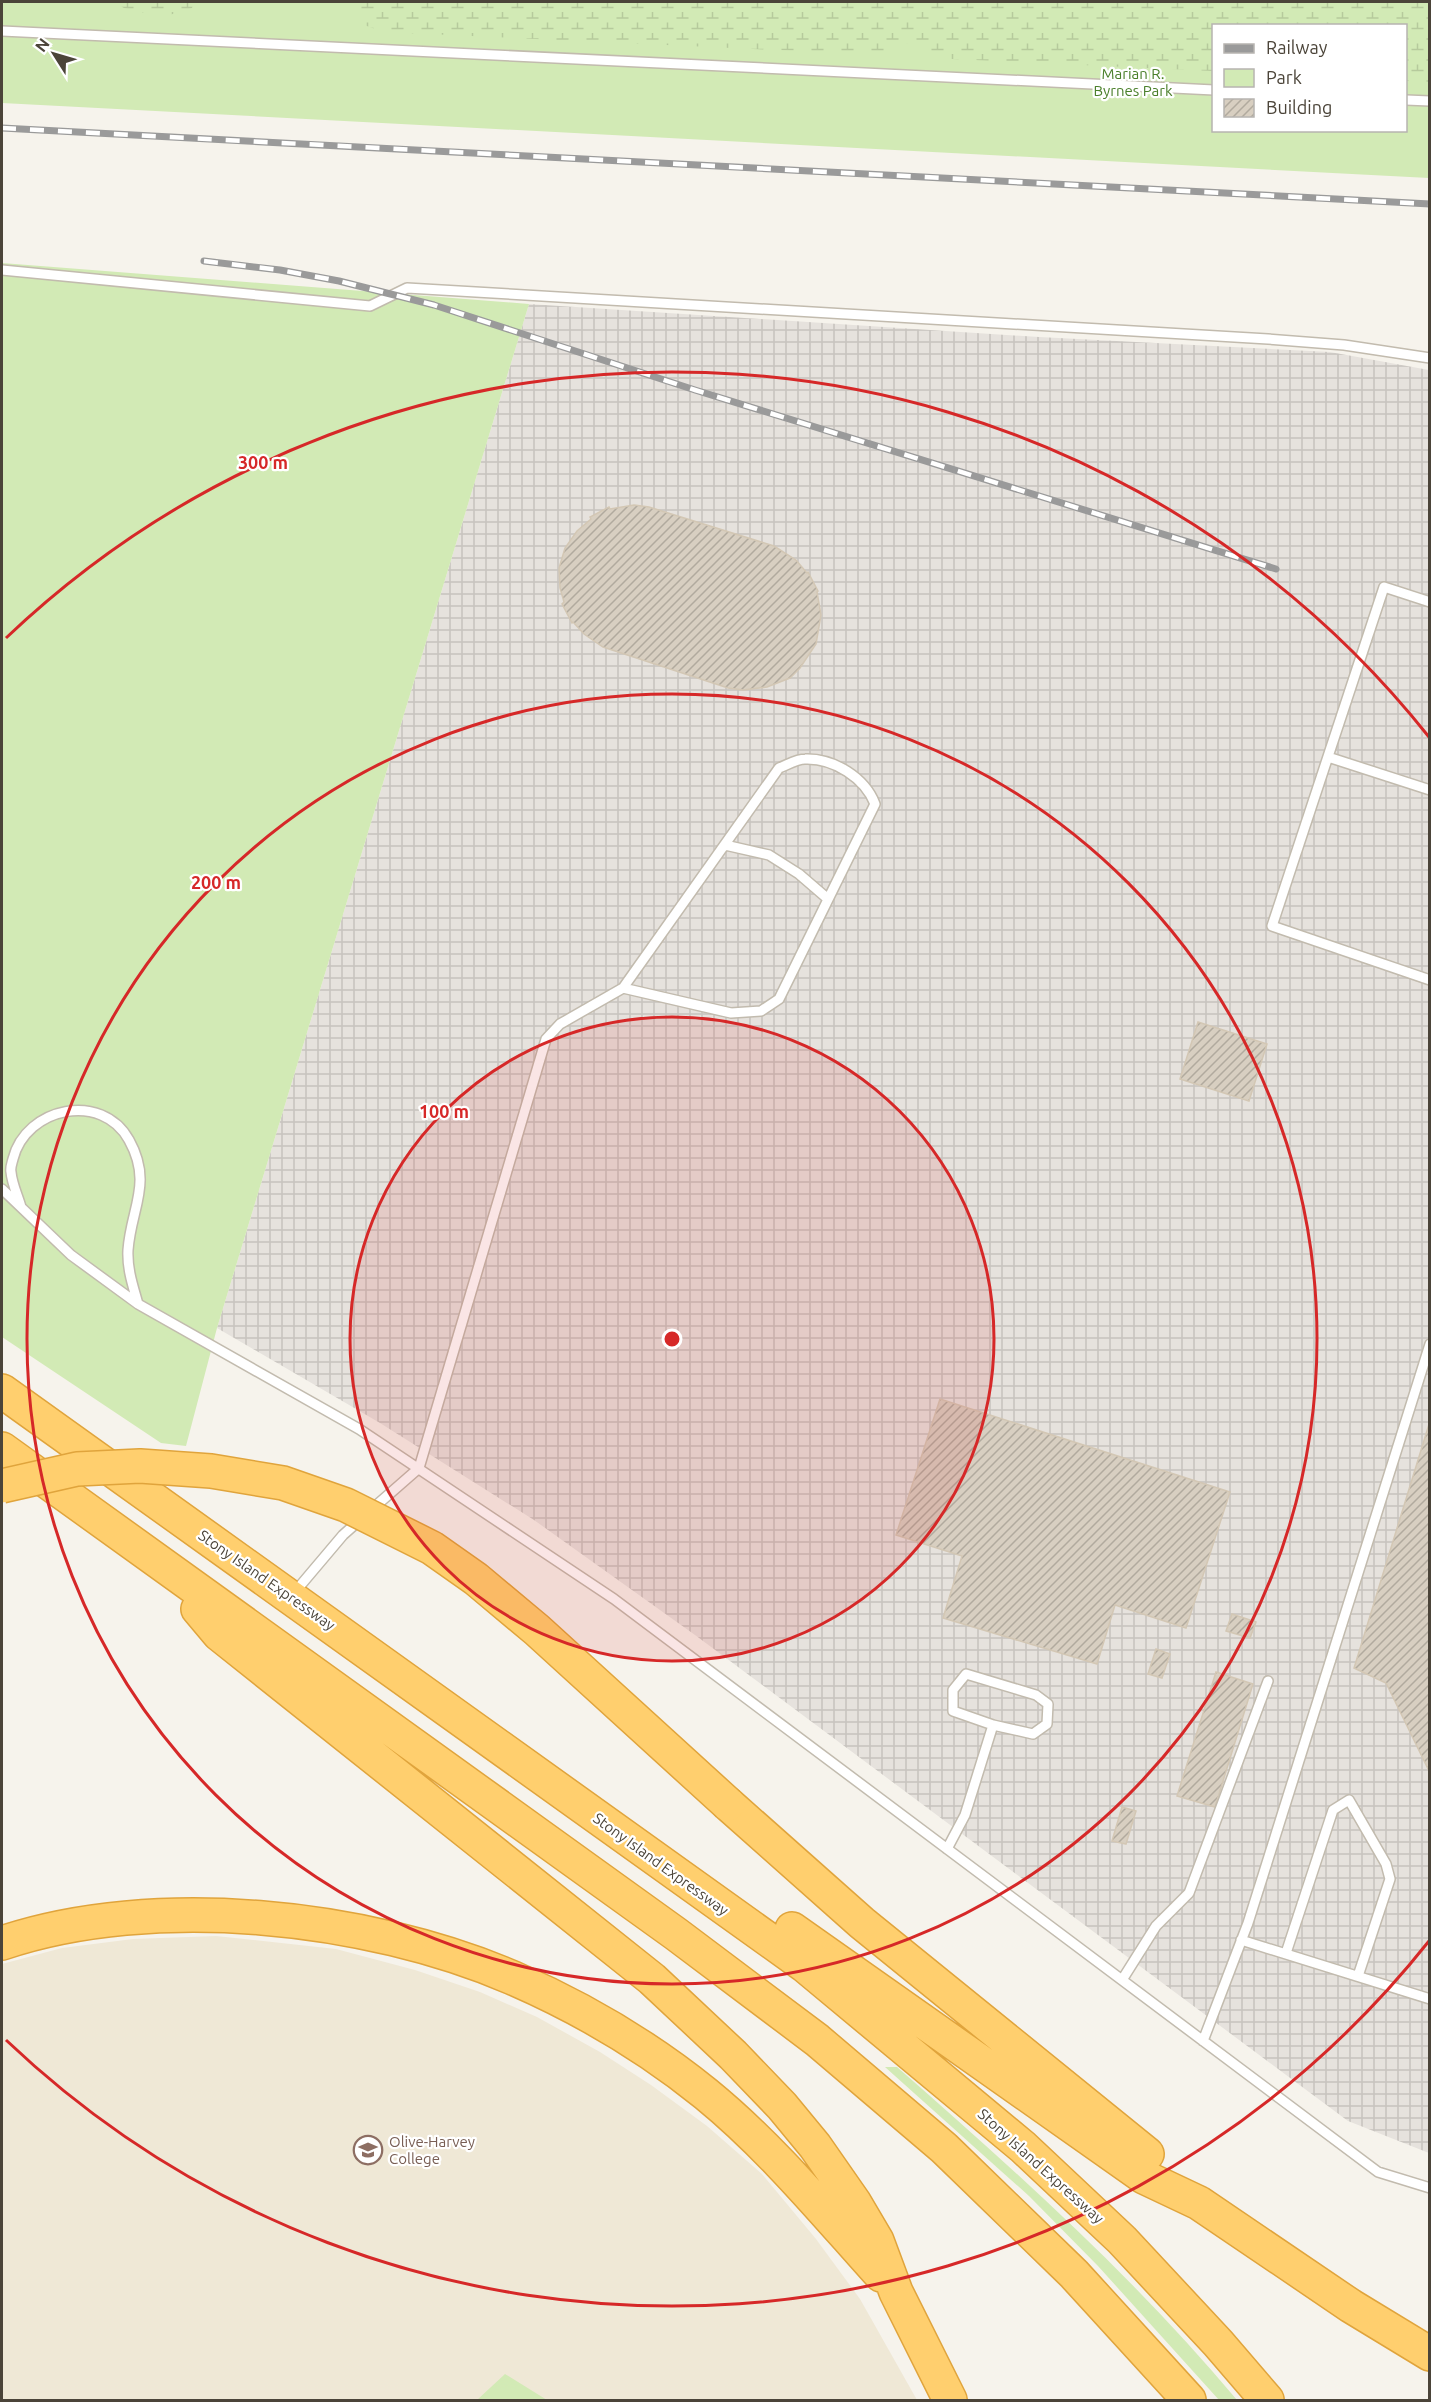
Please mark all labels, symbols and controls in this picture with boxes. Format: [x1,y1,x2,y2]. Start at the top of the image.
north arrow [24,24,84,84]
legend [1212,24,1407,132]
text: N [31,35,53,55]
text: Railway [1266,37,1328,57]
park label: Marian R. Byrnes Park [1093,65,1173,99]
text: Park [1266,67,1302,87]
text: Building [1266,97,1332,117]
text: 300 m [238,452,288,472]
text: 200 m [191,872,241,892]
text: 100 m [419,1101,469,1121]
centre of rings [662,1329,682,1349]
street label: Stony Island Expressway [195,1526,339,1634]
street label: Stony Island Expressway [590,1809,732,1919]
street label: Stony Island Expressway [975,2105,1107,2227]
place label: Olive-Harvey College [389,2133,475,2167]
school or university icon: Olive-Harvey College [352,2134,384,2166]

